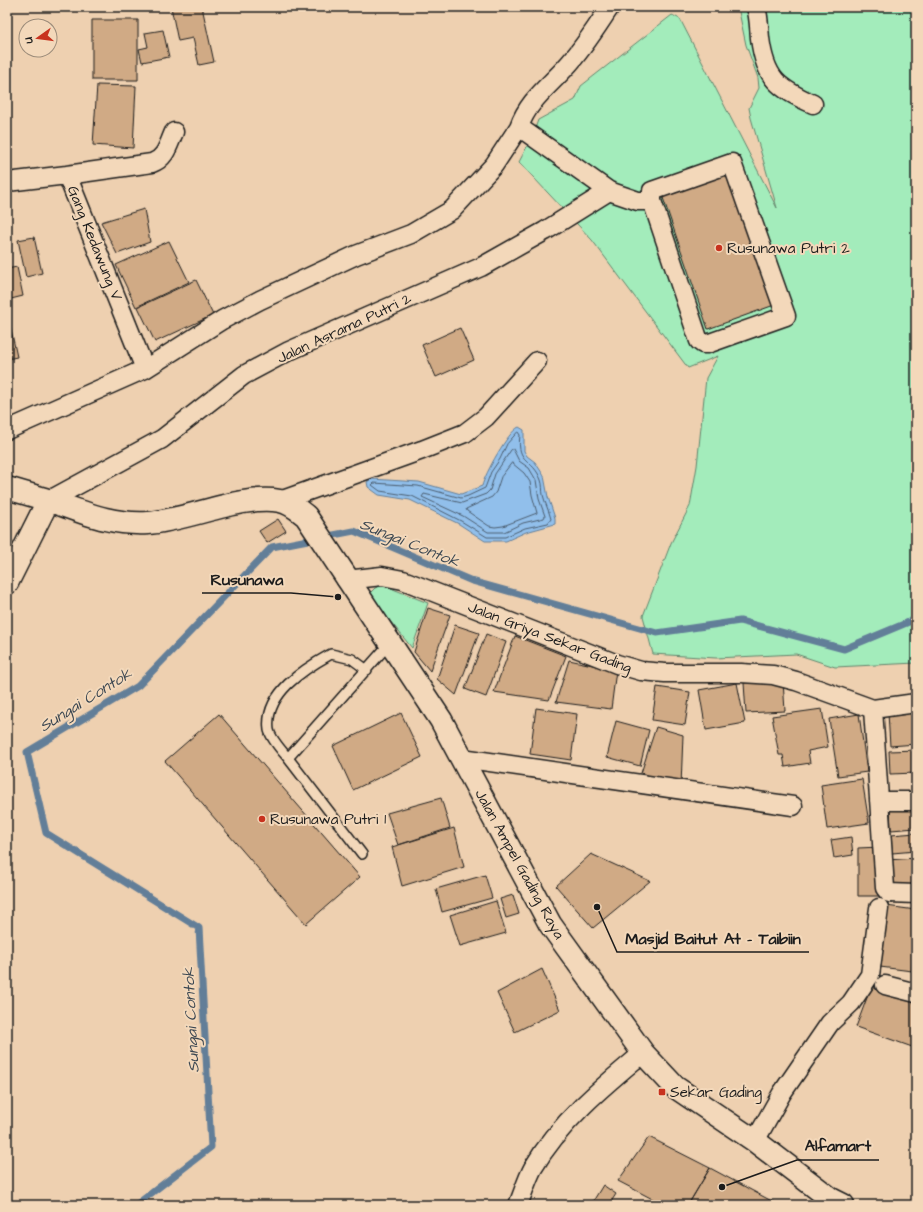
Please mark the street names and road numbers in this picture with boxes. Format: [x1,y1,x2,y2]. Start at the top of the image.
street label: Gang Kedawung V [61,183,127,305]
street label: Jalan Asrama Putri 2 [274,288,415,369]
street label: Jalan Griya Sekar Gading [464,596,635,679]
street label: Jalan Ampel Gading Raya [469,785,570,944]

